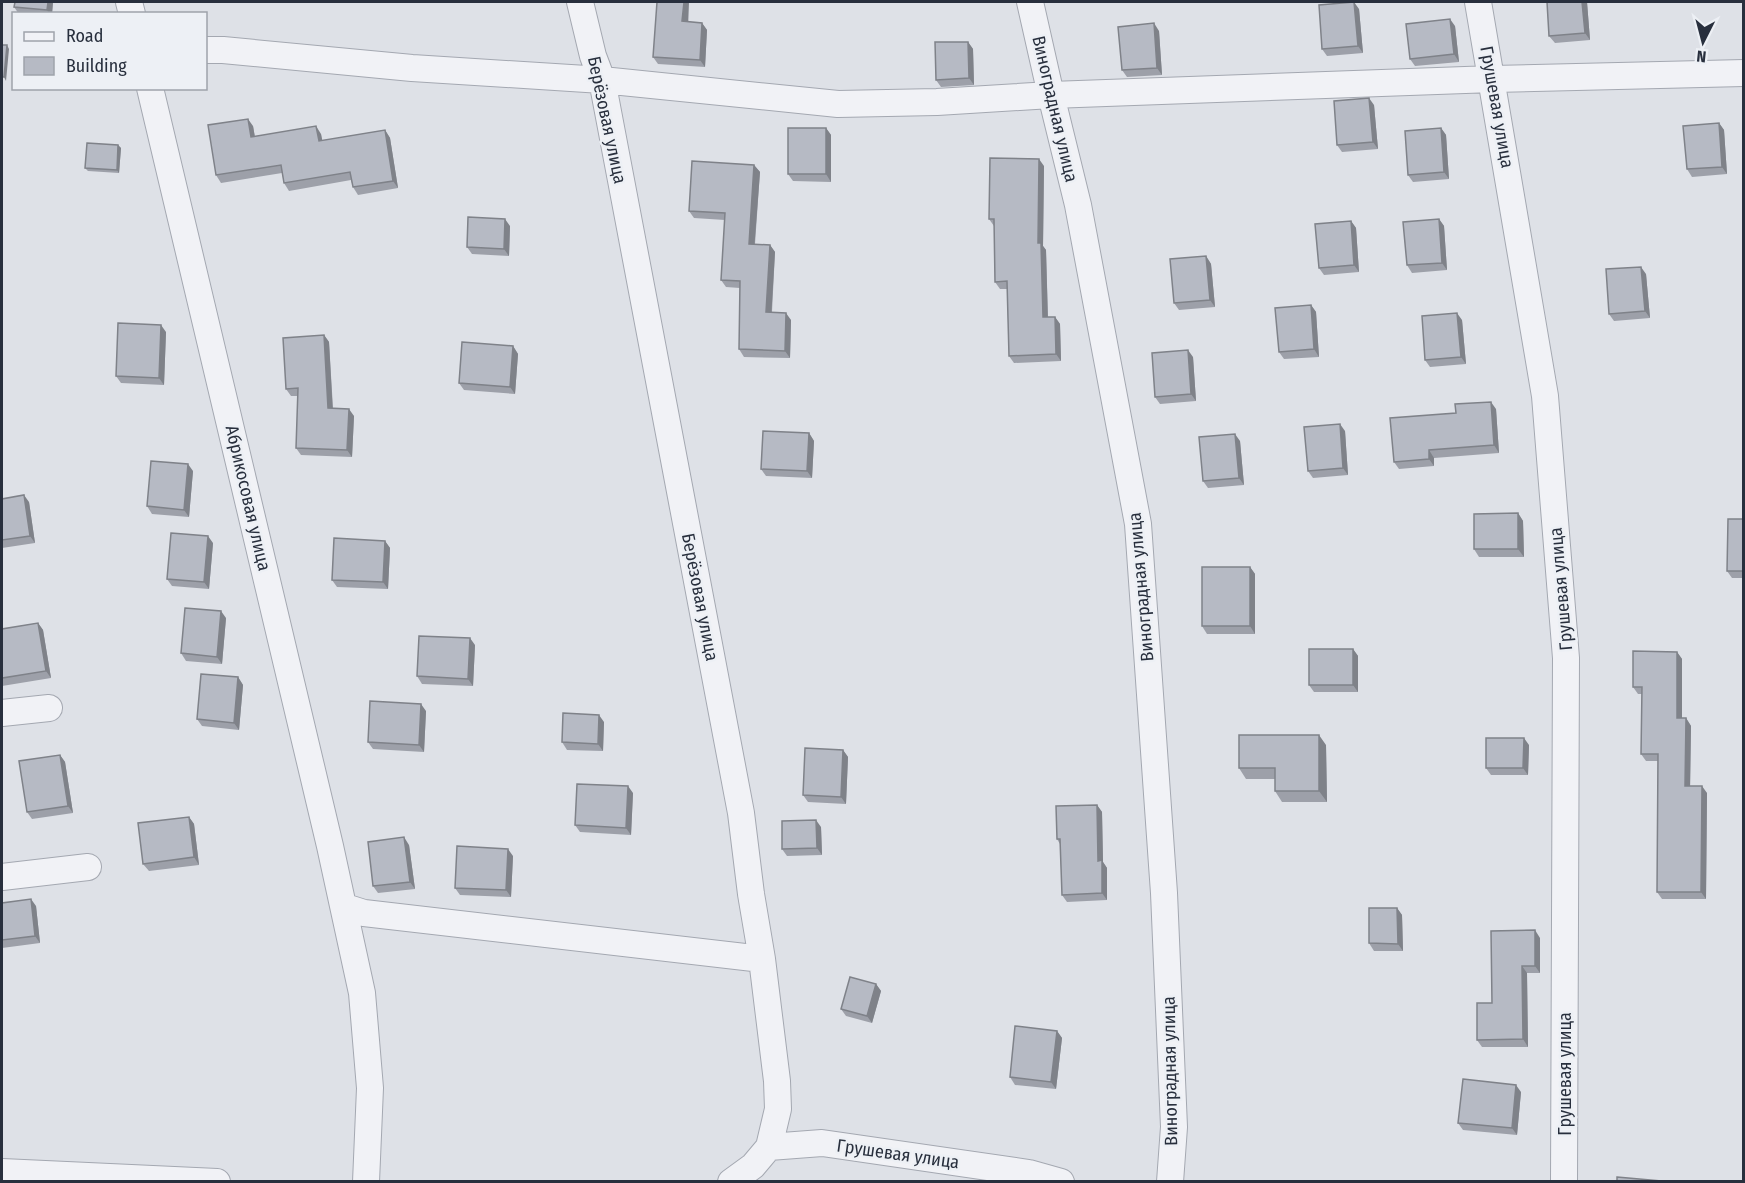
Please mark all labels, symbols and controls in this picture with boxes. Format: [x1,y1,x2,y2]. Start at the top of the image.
legend [12,12,207,90]
north arrow [1673,12,1733,72]
text: Road [66,25,103,47]
street label: Виноградная улица [1027,34,1083,184]
street label: Грушевая улица [1475,44,1519,170]
text: N [1696,46,1707,66]
street label: Берёзовая улица [583,54,631,186]
text: Building [66,55,127,77]
street label: Абрикосовая улица [221,423,275,573]
street label: Виноградная улица [1124,511,1158,662]
street label: Грушевая улица [1545,526,1577,651]
street label: Берёзовая улица [677,531,723,663]
street label: Виноградная улица [1158,996,1182,1146]
street label: Грушевая улица [1554,1012,1576,1136]
street label: Грушевая улица [835,1135,961,1174]

